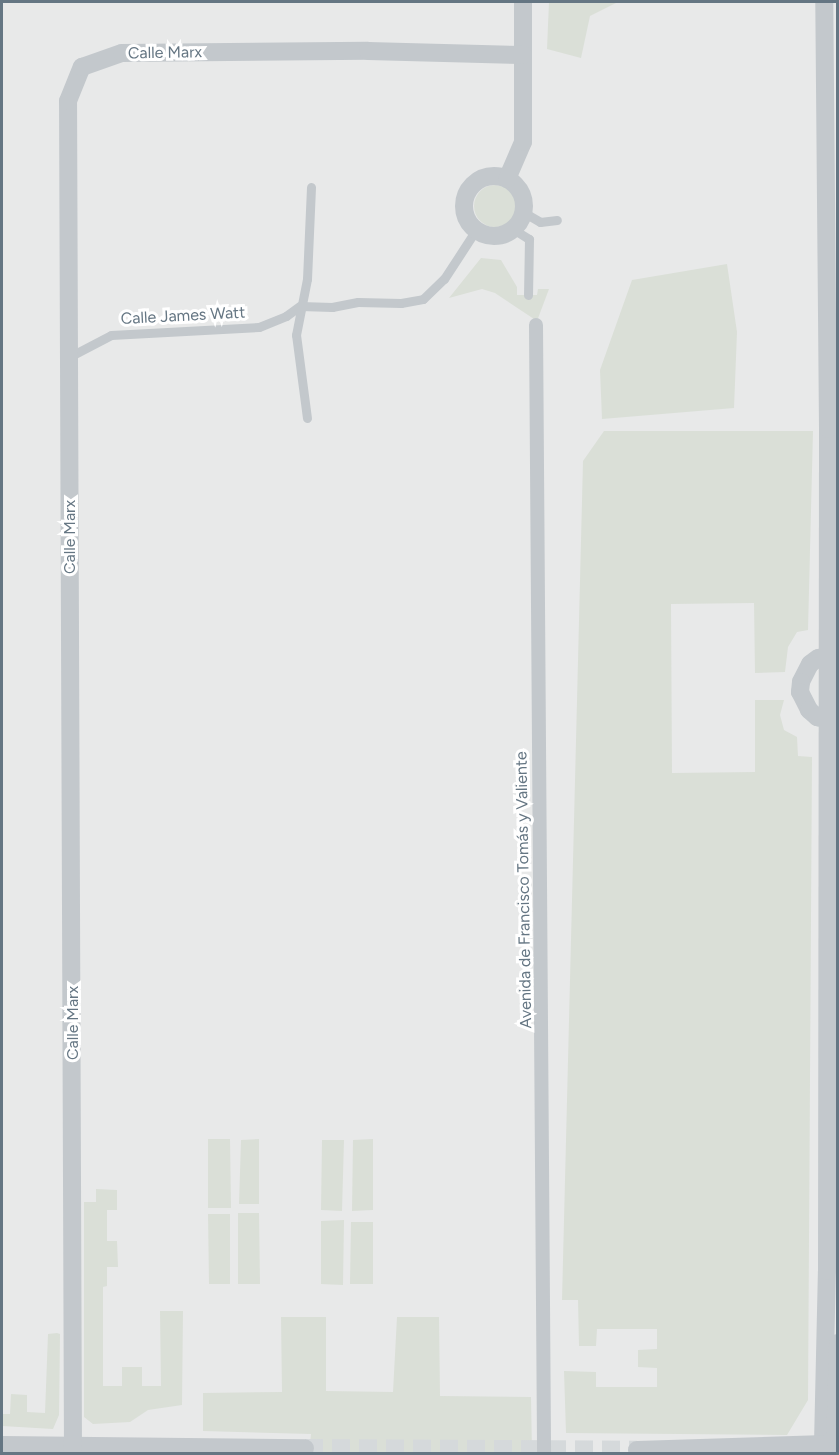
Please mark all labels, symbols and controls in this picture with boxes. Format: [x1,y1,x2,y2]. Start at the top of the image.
street label: Calle Marx [128,43,202,63]
street label: Calle James Watt [120,303,246,329]
street label: Calle Marx [60,500,80,574]
street label: Avenida de Francisco Tomás y Valiente [512,751,536,1029]
street label: Calle Marx [63,986,83,1060]

